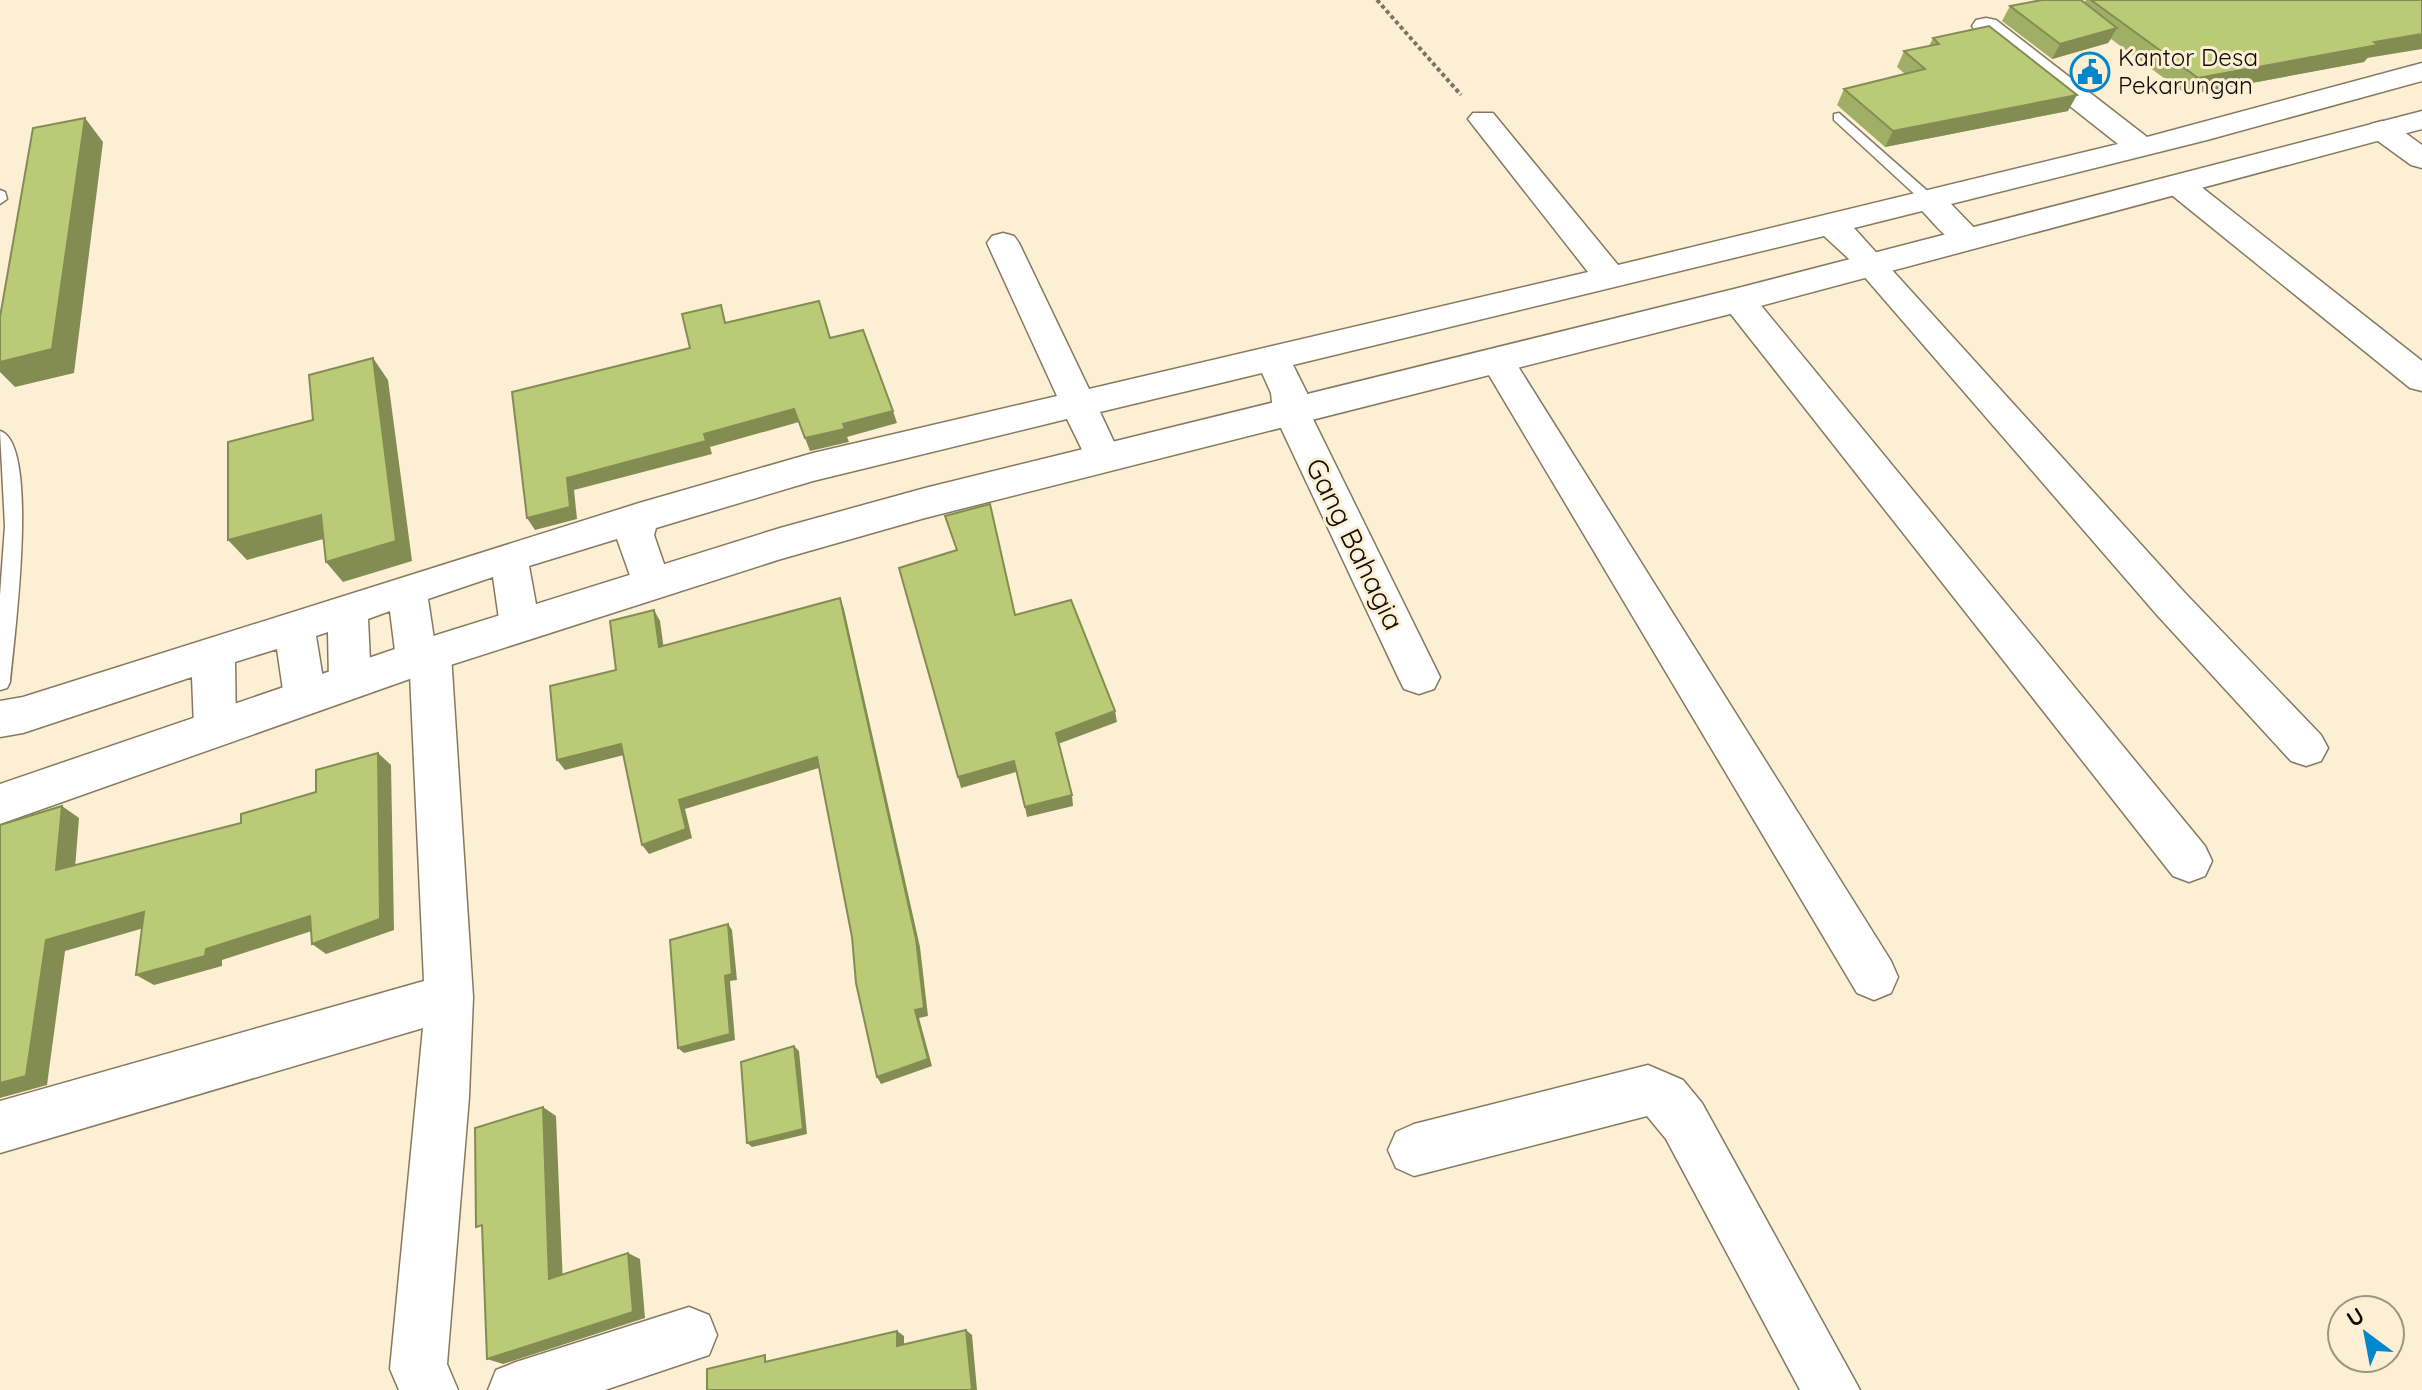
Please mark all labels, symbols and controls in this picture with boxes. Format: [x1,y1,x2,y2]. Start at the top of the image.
place label: Kantor Desa Pekarungan [2118,42,2258,100]
public building icon: Kantor Desa Pekarungan [2069,51,2111,93]
street label: Gang Bahagia [1299,452,1412,635]
north arrow [2326,1294,2406,1374]
text: U [2341,1301,2369,1333]

